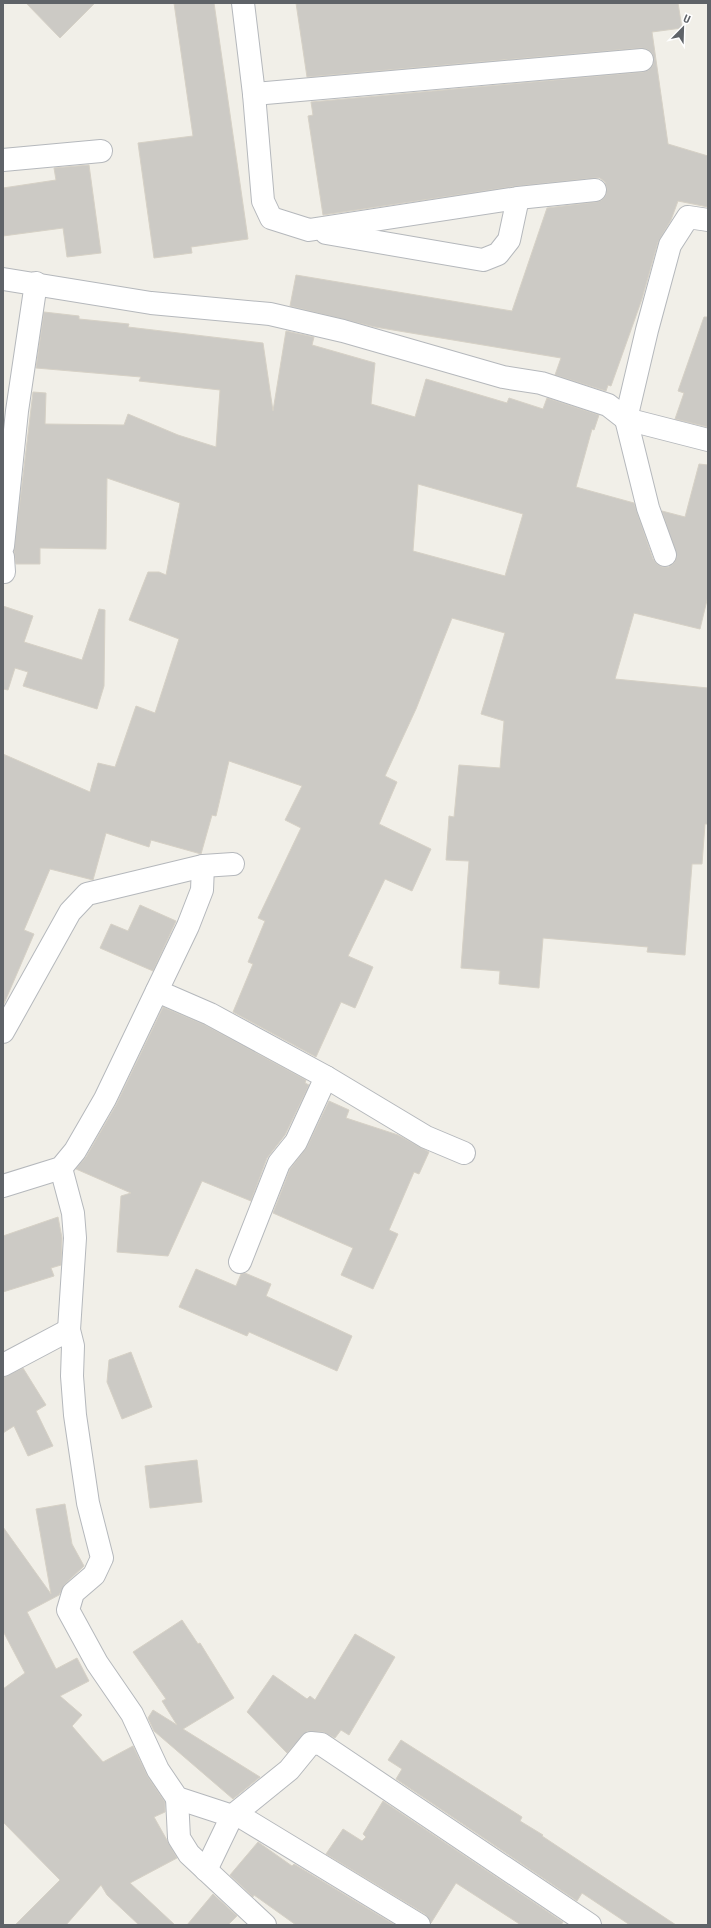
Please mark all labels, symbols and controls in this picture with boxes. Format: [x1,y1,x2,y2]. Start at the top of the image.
north arrow [663,8,703,48]
text: U [681,12,692,26]

